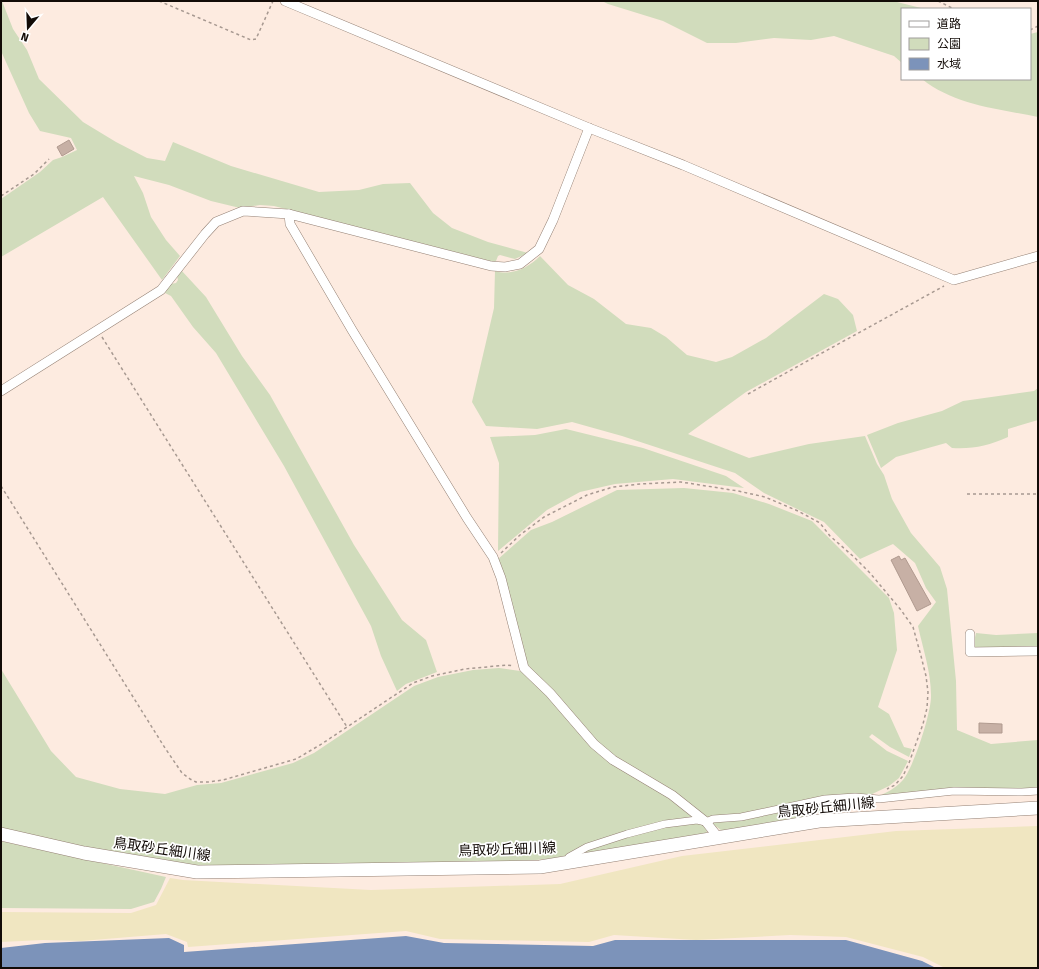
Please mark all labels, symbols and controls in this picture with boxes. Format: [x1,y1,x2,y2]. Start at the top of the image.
north arrow [8,8,48,48]
legend [901,8,1031,80]
text: 道路 [937,17,961,31]
text: N [19,30,30,44]
text: 公園 [937,37,961,51]
text: 水域 [937,57,961,71]
street label: 鳥取砂丘細川線 [776,794,876,821]
street label: 鳥取砂丘細川線 [112,834,212,865]
street label: 鳥取砂丘細川線 [458,839,556,860]

